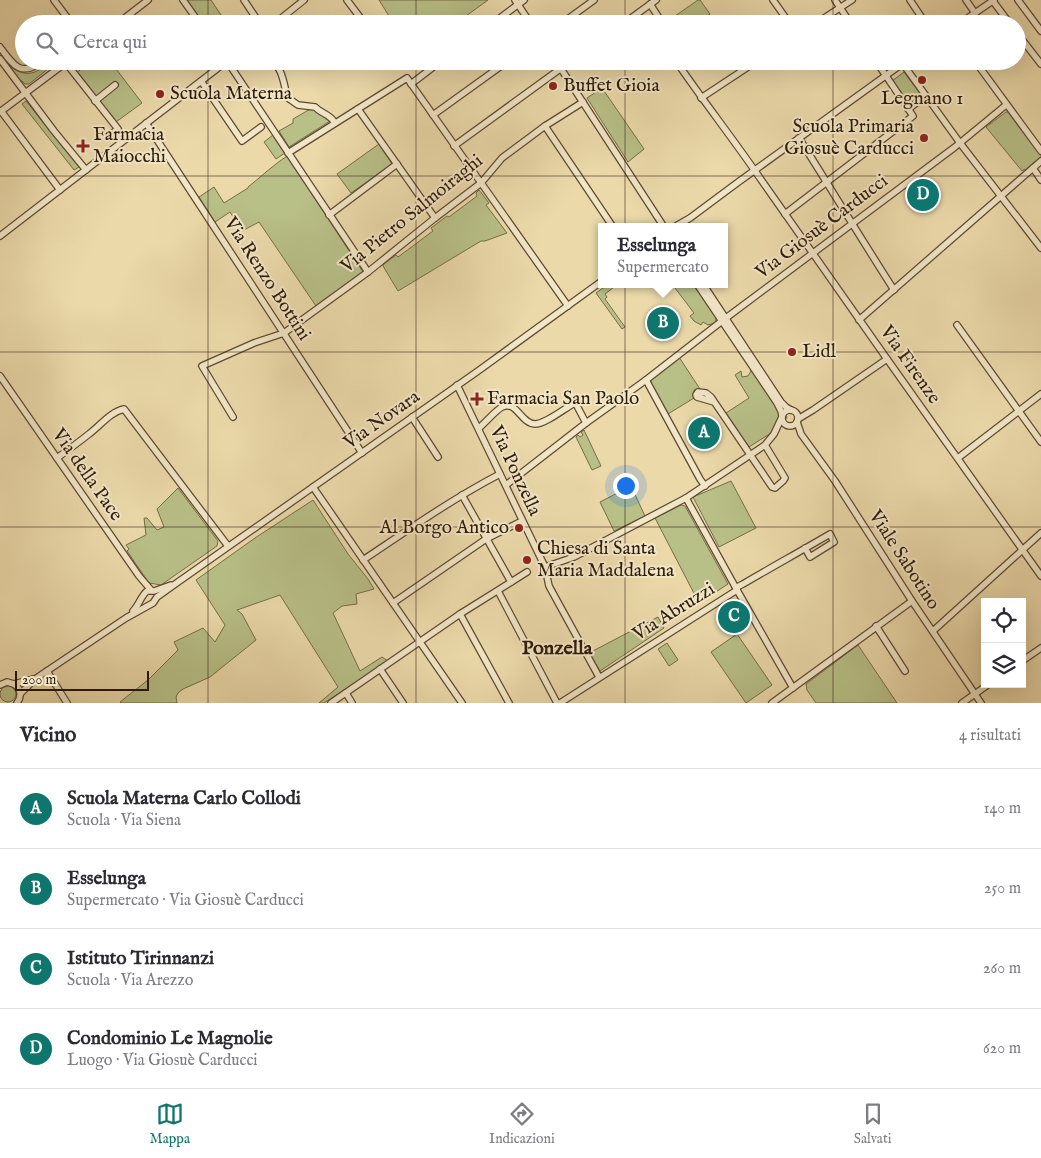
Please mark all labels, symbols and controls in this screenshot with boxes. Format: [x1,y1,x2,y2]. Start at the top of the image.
search box [15,15,1026,70]
icon: search [33,29,61,57]
text: Cerca qui [73,31,147,55]
place label: Buffet Gioia [563,74,660,98]
marker: Legnano 1 [916,74,928,86]
marker: Buffet Gioia [547,80,559,92]
place label: Scuola Materna [170,82,293,106]
place label: Legnano 1 [881,87,963,111]
marker: Scuola Materna [154,88,166,100]
place label: Scuola Primaria Giosuè Carducci [784,115,915,161]
place label: Farmacia Maiocchi [93,123,166,169]
marker: Scuola Primaria Giosuè Carducci [918,132,930,144]
marker: Farmacia Maiocchi [77,140,89,152]
street label: Via Pietro Salmoiraghi [335,149,488,279]
street label: Via Giosuè Carducci [750,169,893,285]
pin: D [907,176,939,214]
street label: Via Renzo Bottini [218,212,316,345]
popup [598,223,728,288]
text: Esselunga [617,234,696,258]
text: Supermercato [617,258,709,278]
pin: B [647,304,679,342]
street label: Via Firenze [874,320,946,409]
place label: Lidl [802,340,837,364]
marker: Lidl [786,346,798,358]
street label: Via Novara [338,385,425,456]
place label: Farmacia San Paolo [487,387,639,411]
marker: Farmacia San Paolo [471,393,483,405]
pin: A [688,414,720,452]
street label: Via Ponzella [483,421,547,521]
street label: Via della Pace [46,423,128,526]
your location [613,473,639,499]
street label: Viale Sabotino [862,505,945,614]
place label: Al Borgo Antico [379,516,509,540]
marker: Al Borgo Antico [513,522,525,534]
place label: Chiesa di Santa Maria Maddalena [537,537,675,583]
marker: Chiesa di Santa Maria Maddalena [521,554,533,566]
street label: Via Abruzzi [628,577,720,647]
pin: C [718,598,750,636]
map controls [981,598,1026,688]
button: locate [981,598,1026,643]
district label: Ponzella [522,636,593,661]
button: layers [981,643,1026,688]
scale bar [15,668,149,691]
text: 200 m [22,671,56,689]
text: Vicino [20,722,76,749]
text: 4 risultati [959,726,1021,746]
text: Scuola Materna Carlo Collodi [67,787,301,811]
text: A [31,799,41,819]
text: 140 m [983,799,1021,819]
text: Scuola · Via Siena [67,811,181,831]
text: Esselunga [67,867,146,891]
text: B [31,879,41,899]
text: 250 m [984,879,1021,899]
text: Supermercato · Via Giosuè Carducci [67,891,304,911]
text: Istituto Tirinnanzi [67,947,214,971]
text: C [30,959,42,979]
text: 260 m [983,959,1021,979]
text: Scuola · Via Arezzo [67,971,193,991]
text: Condominio Le Magnolie [67,1027,273,1051]
text: D [30,1039,42,1059]
text: 620 m [983,1039,1021,1059]
text: Luogo · Via Giosuè Carducci [67,1051,258,1071]
tab: Mappa [150,1100,190,1148]
tab: Indicazioni [489,1100,555,1148]
tab: Salvati [854,1100,891,1148]

